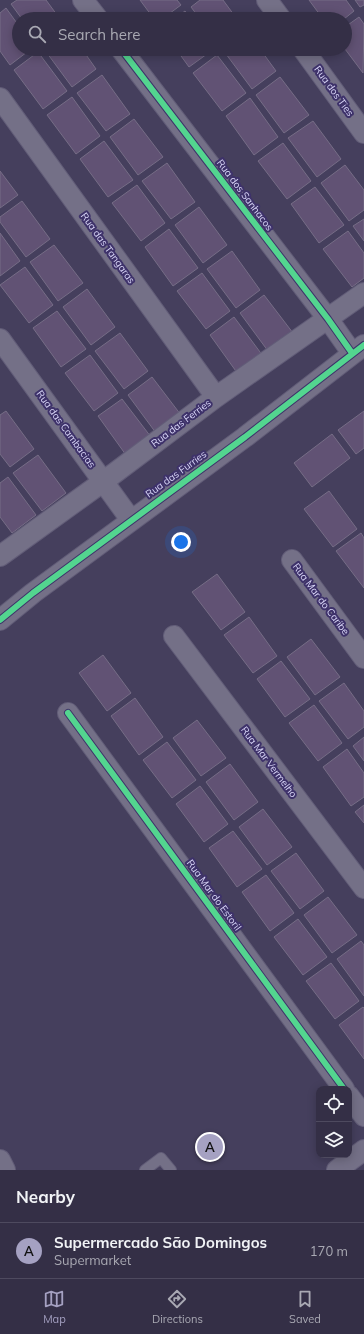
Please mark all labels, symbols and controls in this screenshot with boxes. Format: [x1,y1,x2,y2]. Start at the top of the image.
search box [12,12,352,56]
icon: search [26,23,48,45]
text: Search here [58,25,140,44]
street label: Rua dos Ties [311,63,357,119]
street label: Rua dos Sanhacos [214,157,276,233]
street label: Rua das Tangaras [78,210,138,286]
street label: Rua das Cambacias [34,388,98,470]
street label: Rua das Ferries [148,396,214,450]
street label: Rua das Furries [143,448,209,500]
your location [171,532,191,552]
street label: Rua Mar do Caribe [290,561,352,637]
street label: Rua Mar Vermelho [238,724,300,800]
street label: Rua Mar do Estoril [184,857,244,933]
map controls [316,1086,352,1158]
button: locate [316,1086,352,1122]
button: layers [316,1122,352,1158]
pin: A [197,1132,223,1162]
text: Nearby [16,1186,75,1207]
text: Supermercado São Domingos [54,1233,267,1252]
text: A [24,1243,34,1259]
text: 170 m [310,1243,348,1259]
text: Supermarket [54,1252,131,1268]
tab: Map [43,1288,66,1326]
tab: Directions [152,1288,203,1326]
tab: Saved [289,1288,321,1326]

